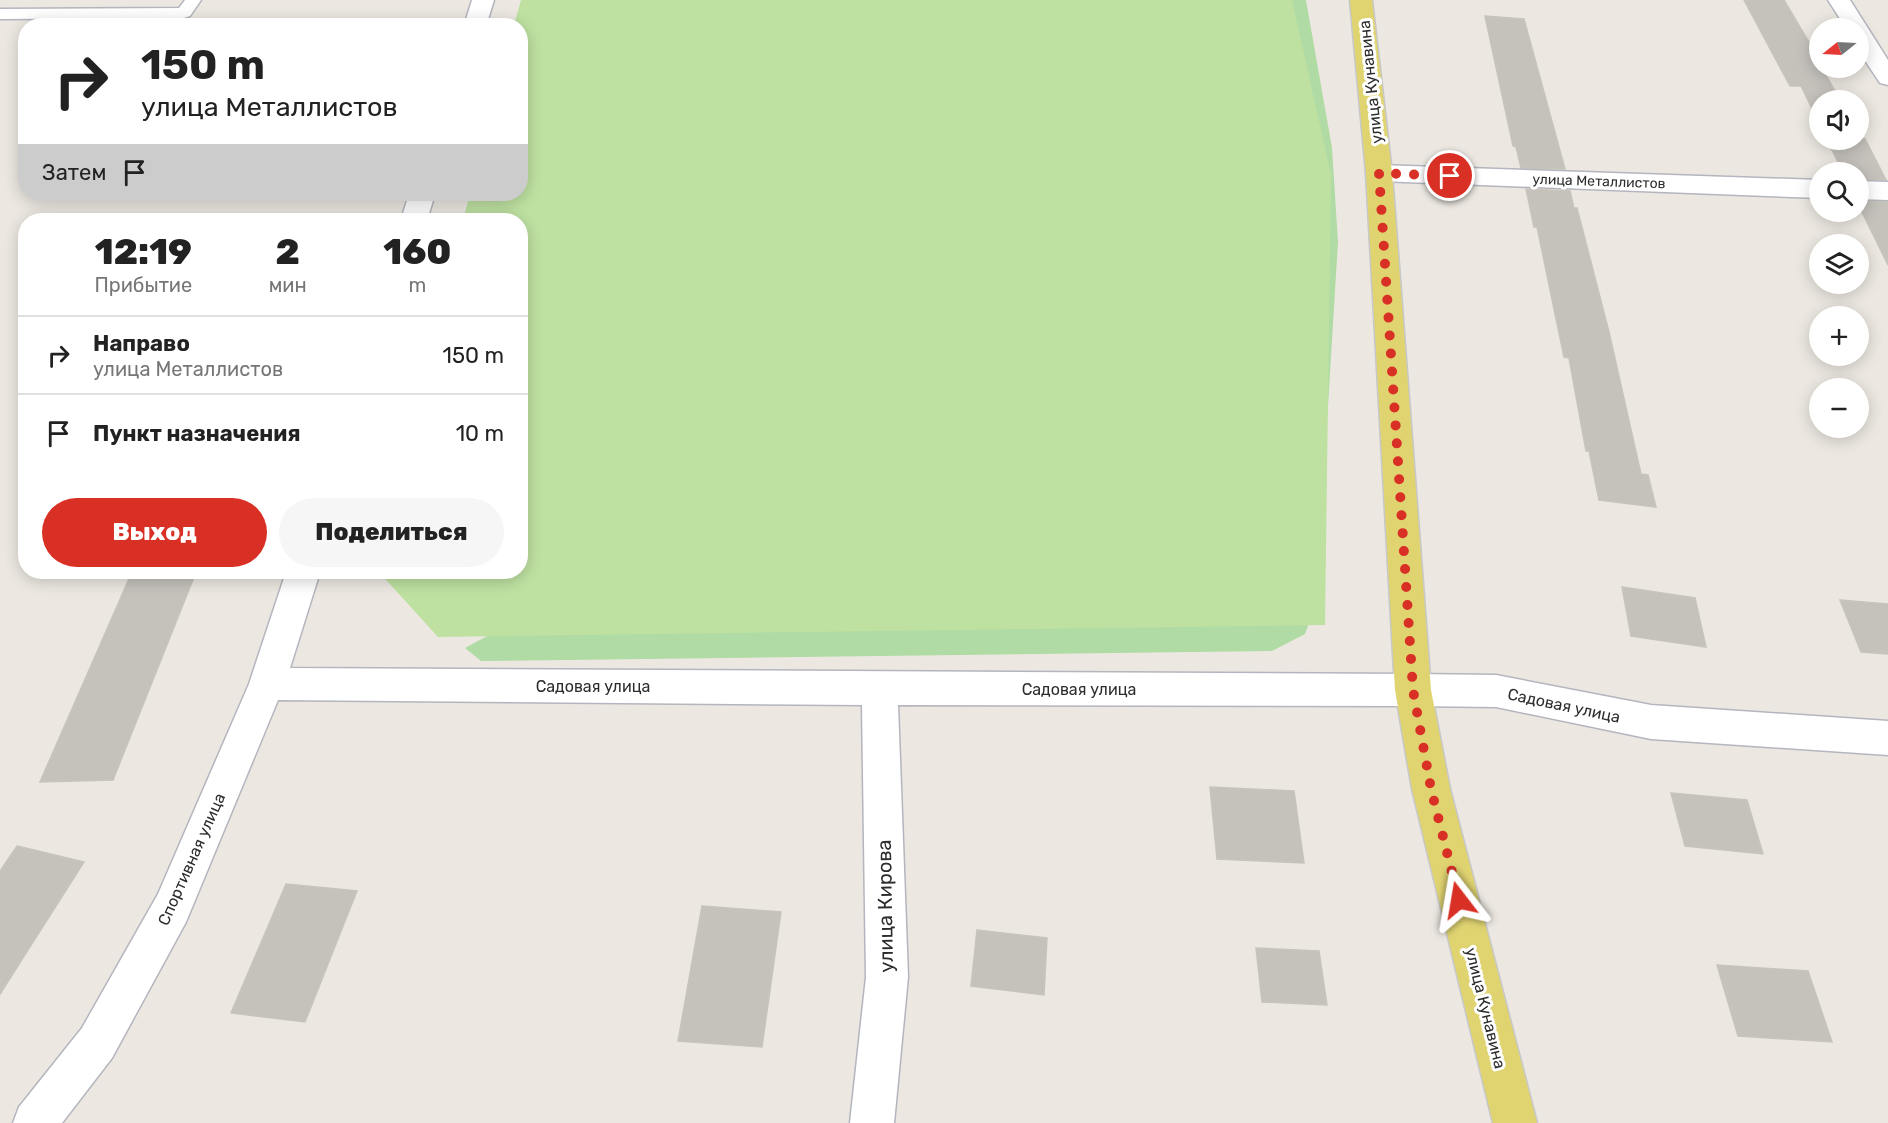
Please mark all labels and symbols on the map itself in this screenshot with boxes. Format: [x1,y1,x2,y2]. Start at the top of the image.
north arrow [1809,18,1869,78]
street label: улица Кунавина [1355,19,1386,145]
pin [1424,150,1475,201]
street label: улица Металлистов [1532,171,1666,192]
street label: Садовая улица [536,677,650,696]
street label: Садовая улица [1022,680,1136,699]
street label: Садовая улица [1506,684,1622,727]
street label: Спортивная улица [154,790,229,928]
street label: улица Кирова [872,839,898,973]
position arrow [1427,868,1491,932]
street label: улица Кунавина [1461,946,1510,1071]

